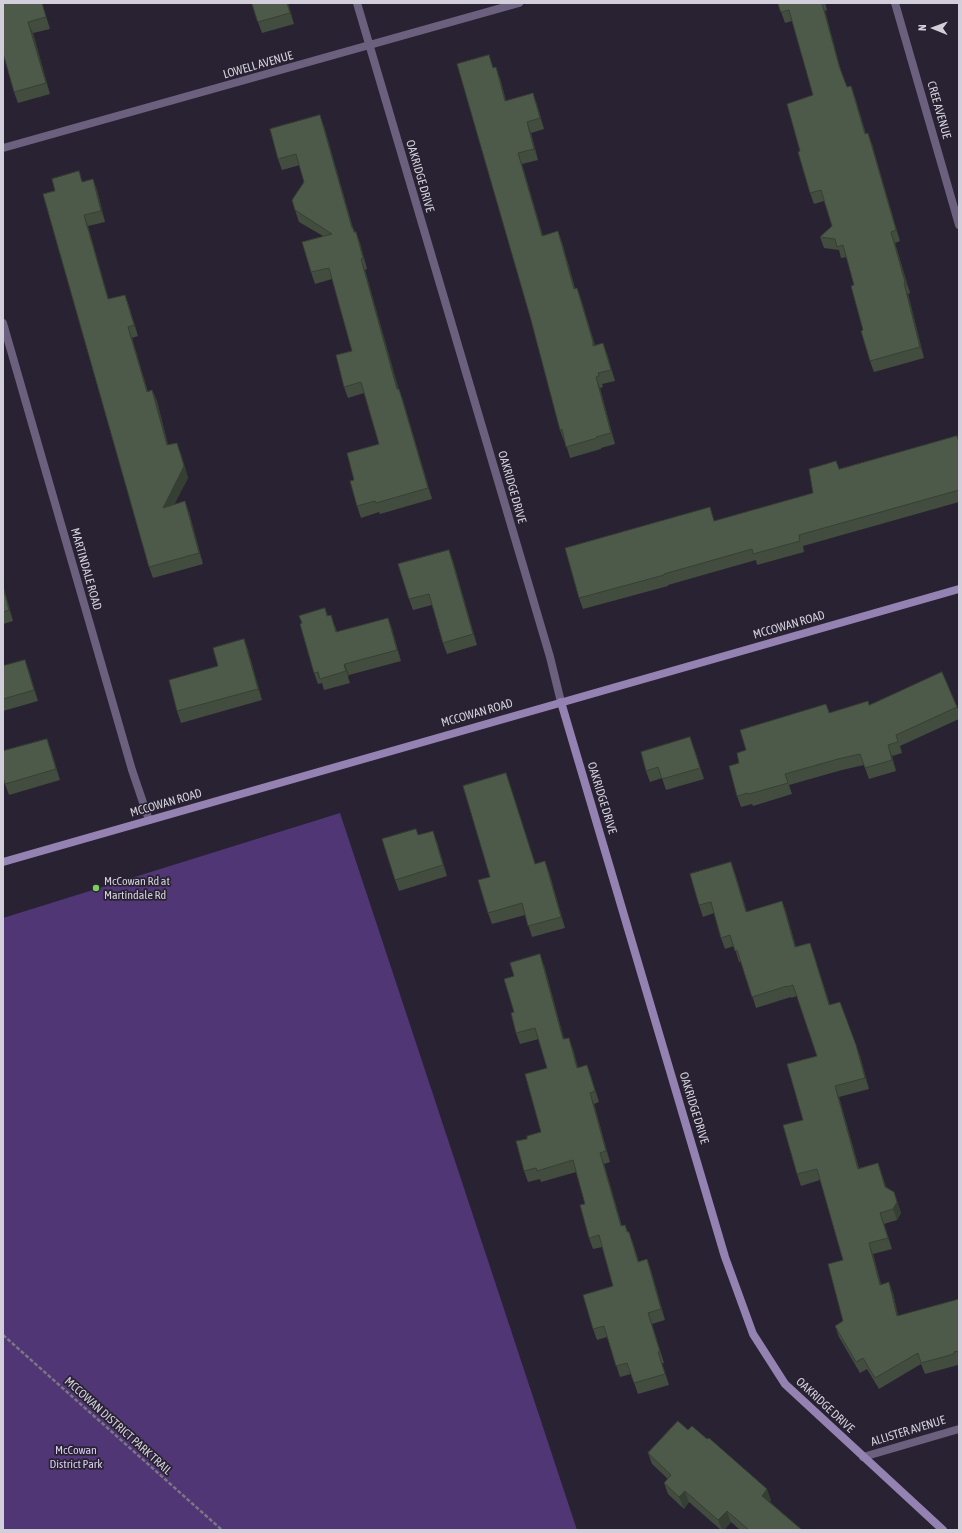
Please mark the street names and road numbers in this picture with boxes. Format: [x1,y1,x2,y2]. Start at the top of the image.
street label: LOWELL AVENUE [221,48,295,82]
street label: CREE AVENUE [924,80,954,140]
street label: OAKRIDGE DRIVE [403,138,437,214]
street label: OAKRIDGE DRIVE [495,449,529,525]
street label: MARTINDALE ROAD [67,526,105,612]
street label: MCCOWAN ROAD [752,608,826,642]
street label: MCCOWAN ROAD [440,696,514,730]
street label: OAKRIDGE DRIVE [584,760,620,836]
street label: MCCOWAN ROAD [129,786,203,820]
street label: OAKRIDGE DRIVE [676,1070,712,1146]
street label: MCCOWAN DISTRICT PARK TRAIL [61,1374,175,1478]
street label: OAKRIDGE DRIVE [793,1374,857,1436]
street label: ALLISTER AVENUE [869,1413,947,1449]

